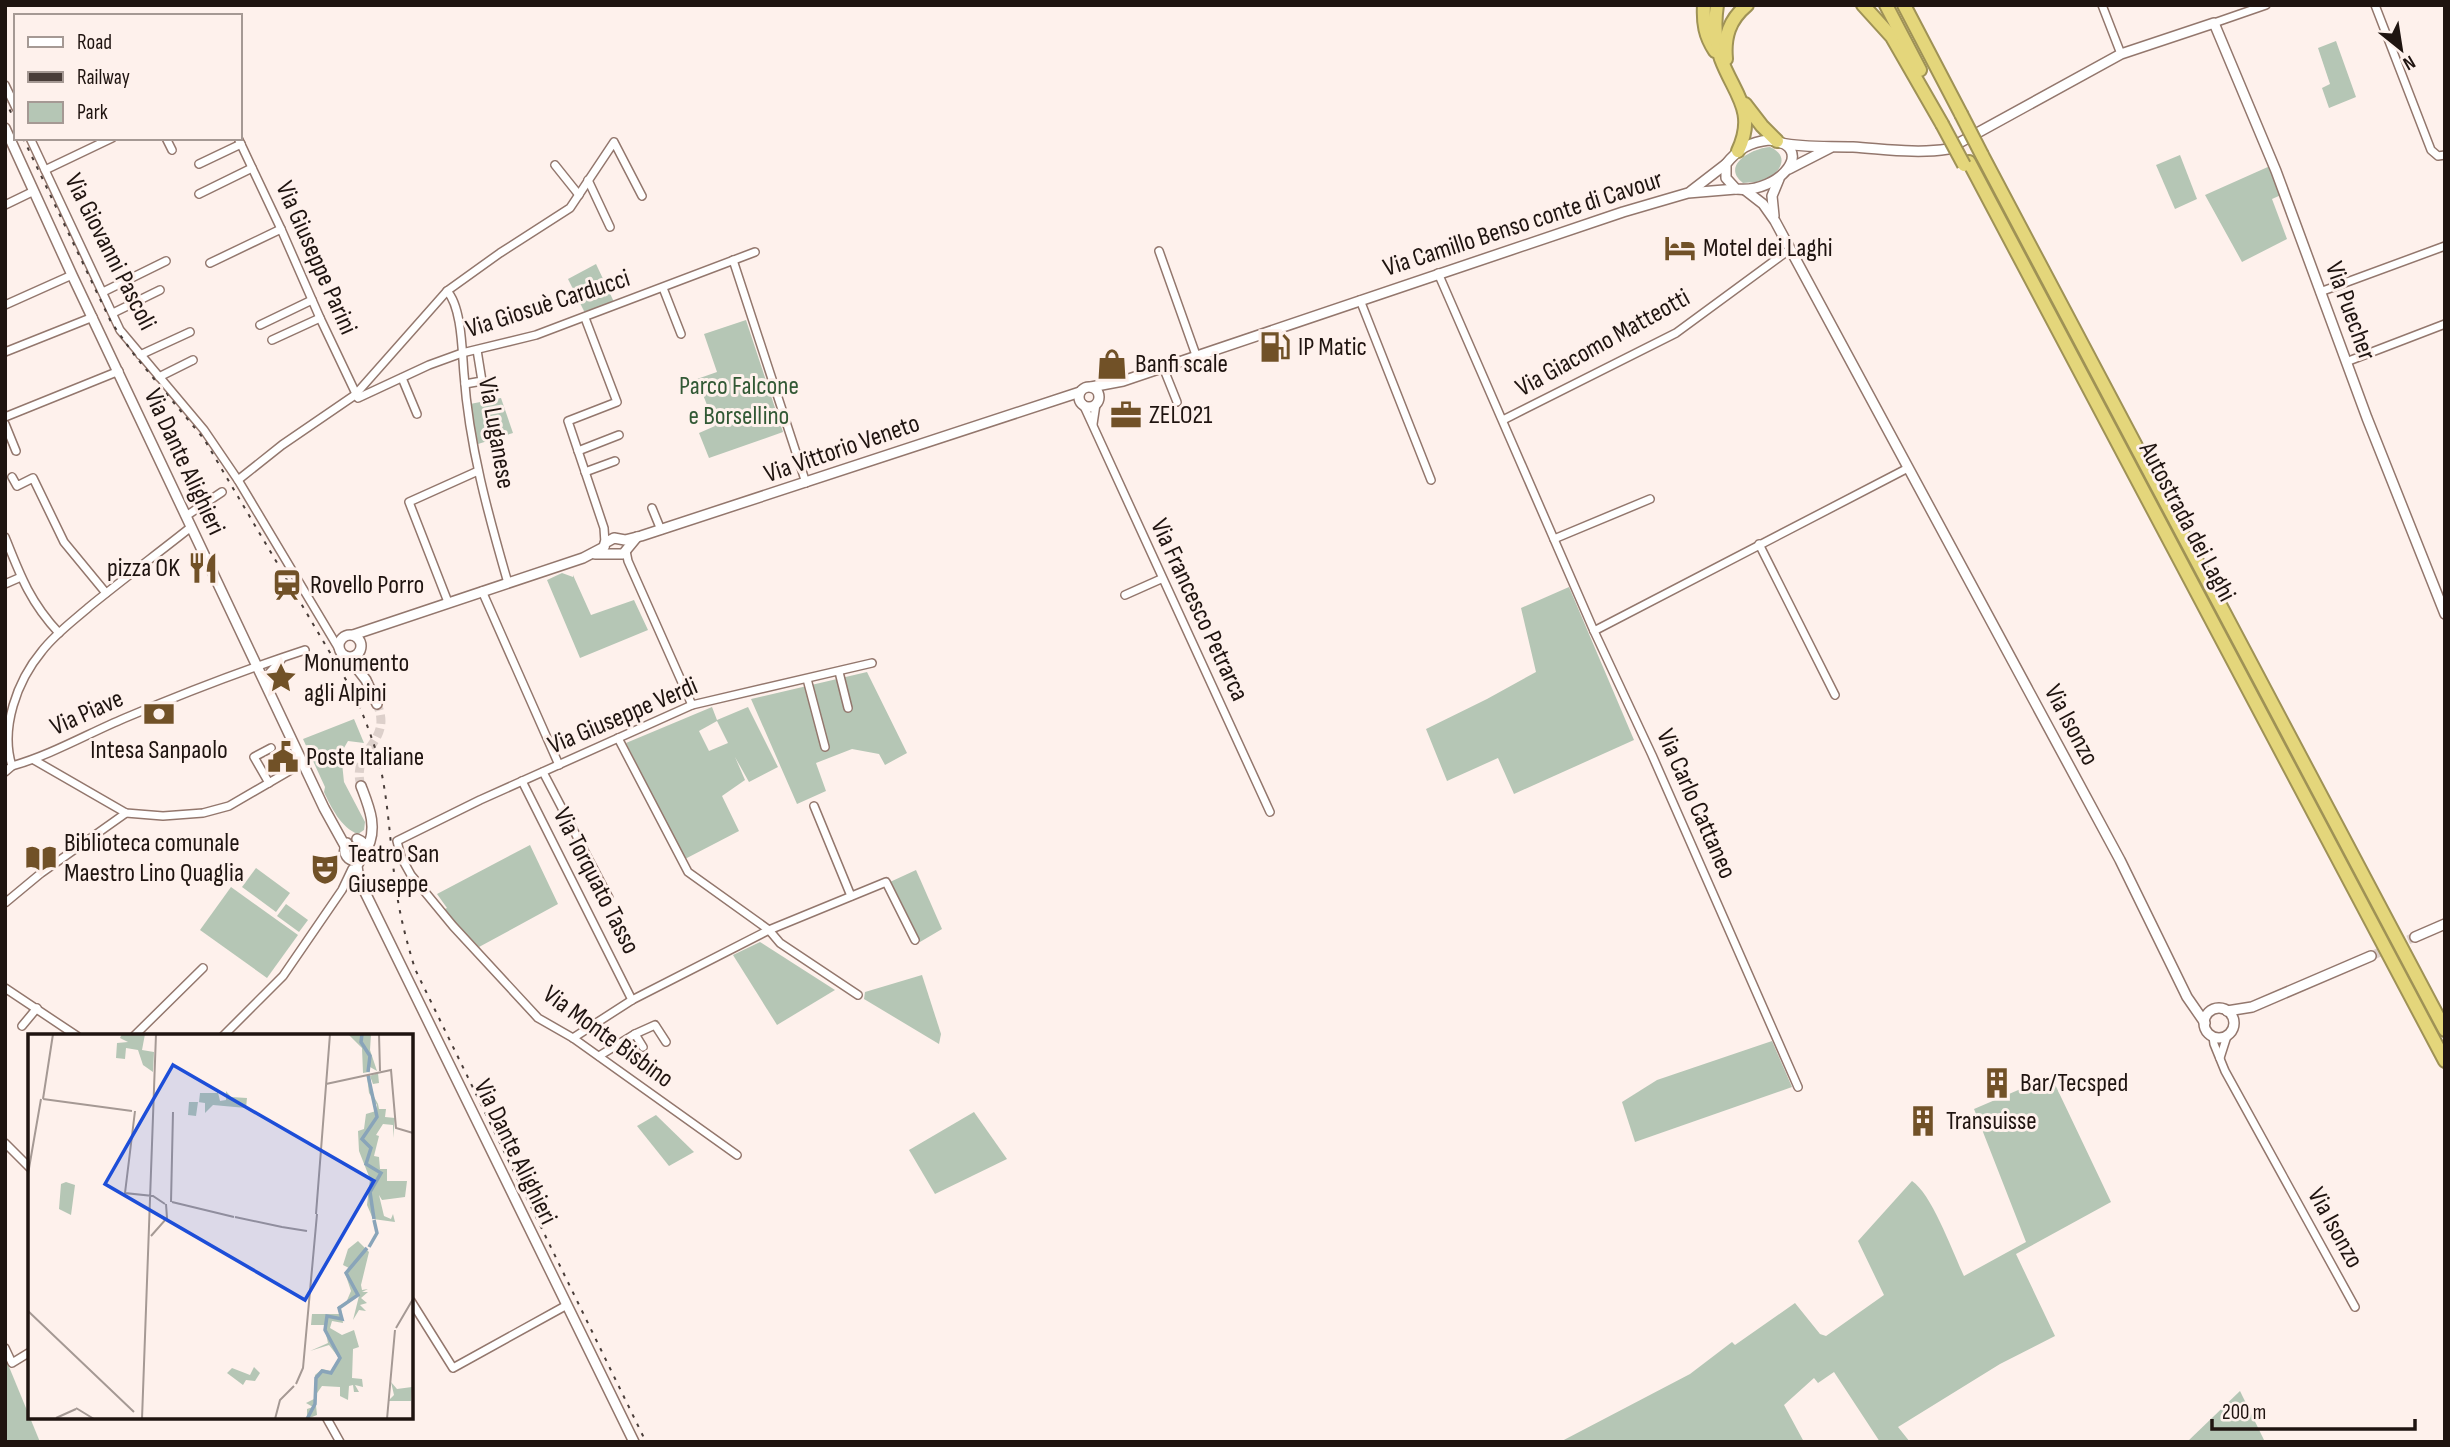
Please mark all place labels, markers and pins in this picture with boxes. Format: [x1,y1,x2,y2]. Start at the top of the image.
hotel icon: Motel dei Laghi [1663,231,1697,265]
place label: Motel dei Laghi [1703,233,1833,264]
fuel station icon: IP Matic [1258,330,1292,364]
place label: IP Matic [1298,332,1367,363]
shop icon: Banfi scale [1095,347,1129,381]
place label: Banfi scale [1135,349,1228,380]
office icon: ZELO21 [1109,398,1143,432]
place label: ZELO21 [1149,400,1212,431]
restaurant icon: pizza OK [186,551,220,585]
place label: pizza OK [107,553,180,584]
station icon: Rovello Porro [270,568,304,602]
place label: Rovello Porro [310,570,424,601]
place label: Monumento agli Alpini [304,648,409,709]
place icon: Monumento agli Alpini [264,661,298,695]
bank icon: Intesa Sanpaolo [142,697,176,731]
place label: Intesa Sanpaolo [90,735,228,766]
public building icon: Poste Italiane [266,740,300,774]
place label: Poste Italiane [306,742,424,773]
place label: Biblioteca comunale Maestro Lino Quaglia [64,828,244,889]
place label: Teatro San Giuseppe [348,839,439,900]
library icon: Biblioteca comunale Maestro Lino Quaglia [24,841,58,875]
theatre icon: Teatro San Giuseppe [308,852,342,886]
building icon: Bar/Tecsped [1980,1066,2014,1100]
place label: Bar/Tecsped [2020,1068,2128,1099]
building icon: Transuisse [1906,1104,1940,1138]
place label: Transuisse [1946,1106,2037,1137]

